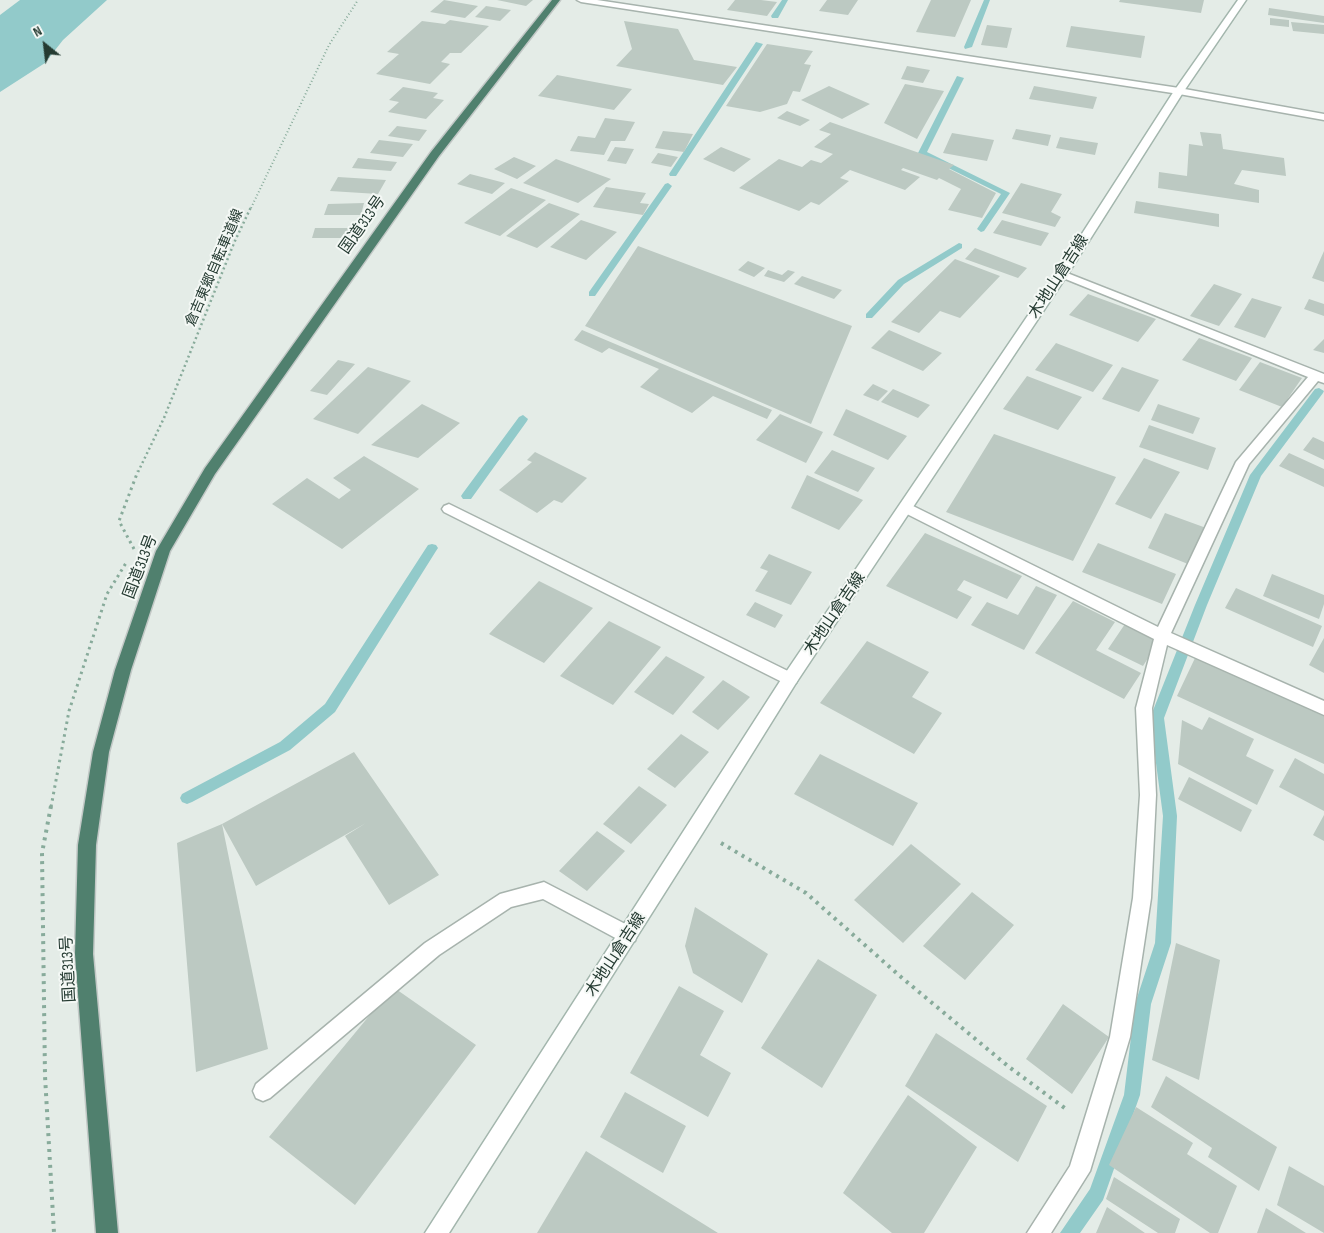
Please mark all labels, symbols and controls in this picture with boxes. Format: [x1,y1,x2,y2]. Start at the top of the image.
north arrow [20,20,70,70]
text: N [30,22,45,41]
street label: 国道313号 [336,192,390,258]
street label: 倉吉東郷自転車道線 [183,207,247,329]
street label: 木地山倉吉線 [1025,232,1093,322]
street label: 国道313号 [120,532,162,602]
street label: 木地山倉吉線 [800,569,870,659]
street label: 木地山倉吉線 [582,910,650,1000]
street label: 国道313号 [58,935,80,1003]

